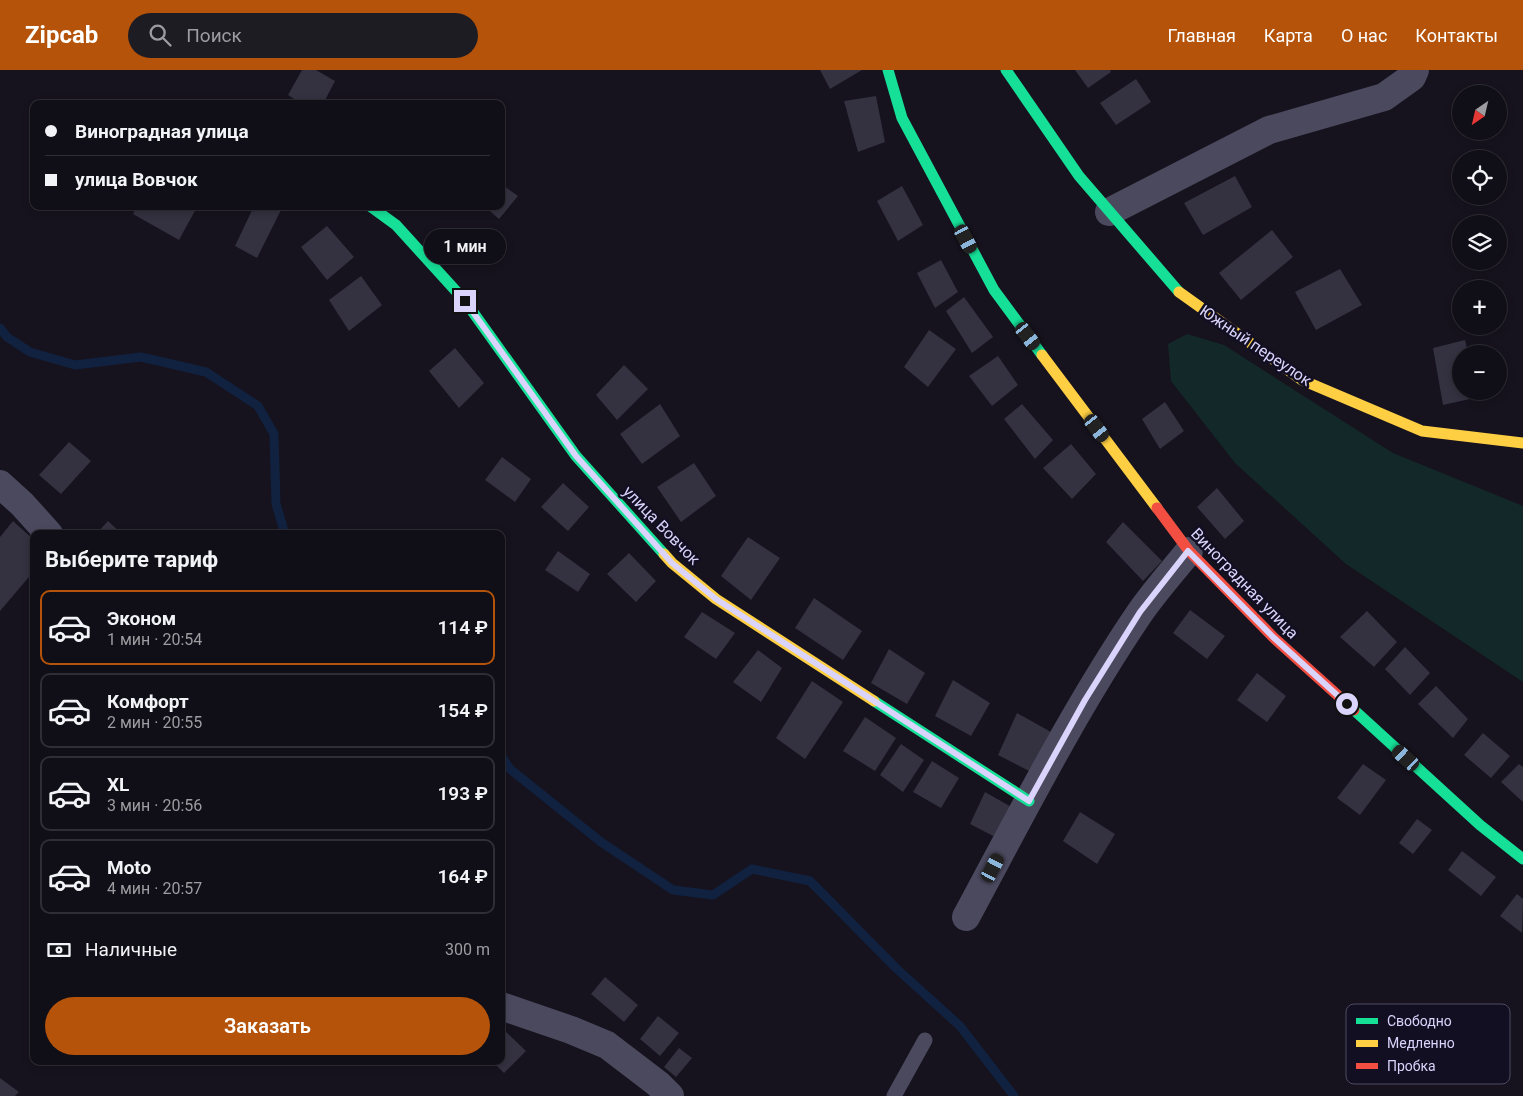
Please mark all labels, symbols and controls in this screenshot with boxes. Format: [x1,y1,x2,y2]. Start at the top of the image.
search box [128,13,478,58]
text: Zipcab [25,21,98,49]
icon: search [146,21,174,49]
text: Поиск [186,24,242,47]
text: Главная [1167,25,1236,46]
text: Карта [1264,25,1313,46]
text: О нас [1341,25,1387,46]
text: Контакты [1415,25,1498,46]
north arrow [1452,85,1508,140]
map controls [1452,85,1507,400]
text: Виноградная улица [75,120,249,143]
button: locate [1452,150,1507,205]
text: улица Вовчок [75,168,198,191]
button: layers [1452,215,1507,270]
car [952,222,979,256]
callout: 1 мин [424,228,506,264]
text: 1 мин [443,237,487,256]
button: + [1452,280,1507,335]
route end [454,290,476,312]
street label: Южный переулок [1196,301,1316,390]
car [1012,320,1043,352]
button: − [1452,345,1507,400]
car [1081,412,1112,444]
street label: улица Вовчок [619,482,704,569]
street label: Виноградная улица [1187,524,1302,643]
text: Выберите тариф [45,547,218,572]
icon: car [47,605,92,650]
text: Эконом [107,607,176,630]
text: 114 ₽ [437,616,488,639]
text: 1 мин · 20:54 [107,630,202,649]
icon: car [47,688,92,733]
text: Комфорт [107,690,189,713]
route start [1336,693,1358,715]
text: 154 ₽ [437,699,488,722]
text: 2 мин · 20:55 [107,713,202,732]
car [1389,742,1422,774]
icon: car [47,771,92,816]
text: XL [107,773,129,796]
text: 193 ₽ [437,782,488,805]
text: 3 мин · 20:56 [107,796,202,815]
car [979,851,1006,885]
icon: car [47,854,92,899]
text: Moto [107,856,151,879]
text: 164 ₽ [437,865,488,888]
text: 4 мин · 20:57 [107,879,202,898]
icon: cash [45,936,73,964]
text: Наличные [85,938,177,961]
text: 300 m [445,940,490,959]
button: Заказать [45,997,490,1055]
legend [1346,1004,1510,1084]
text: Свободно [1387,1013,1452,1029]
text: Медленно [1387,1035,1455,1051]
text: Пробка [1387,1058,1436,1074]

